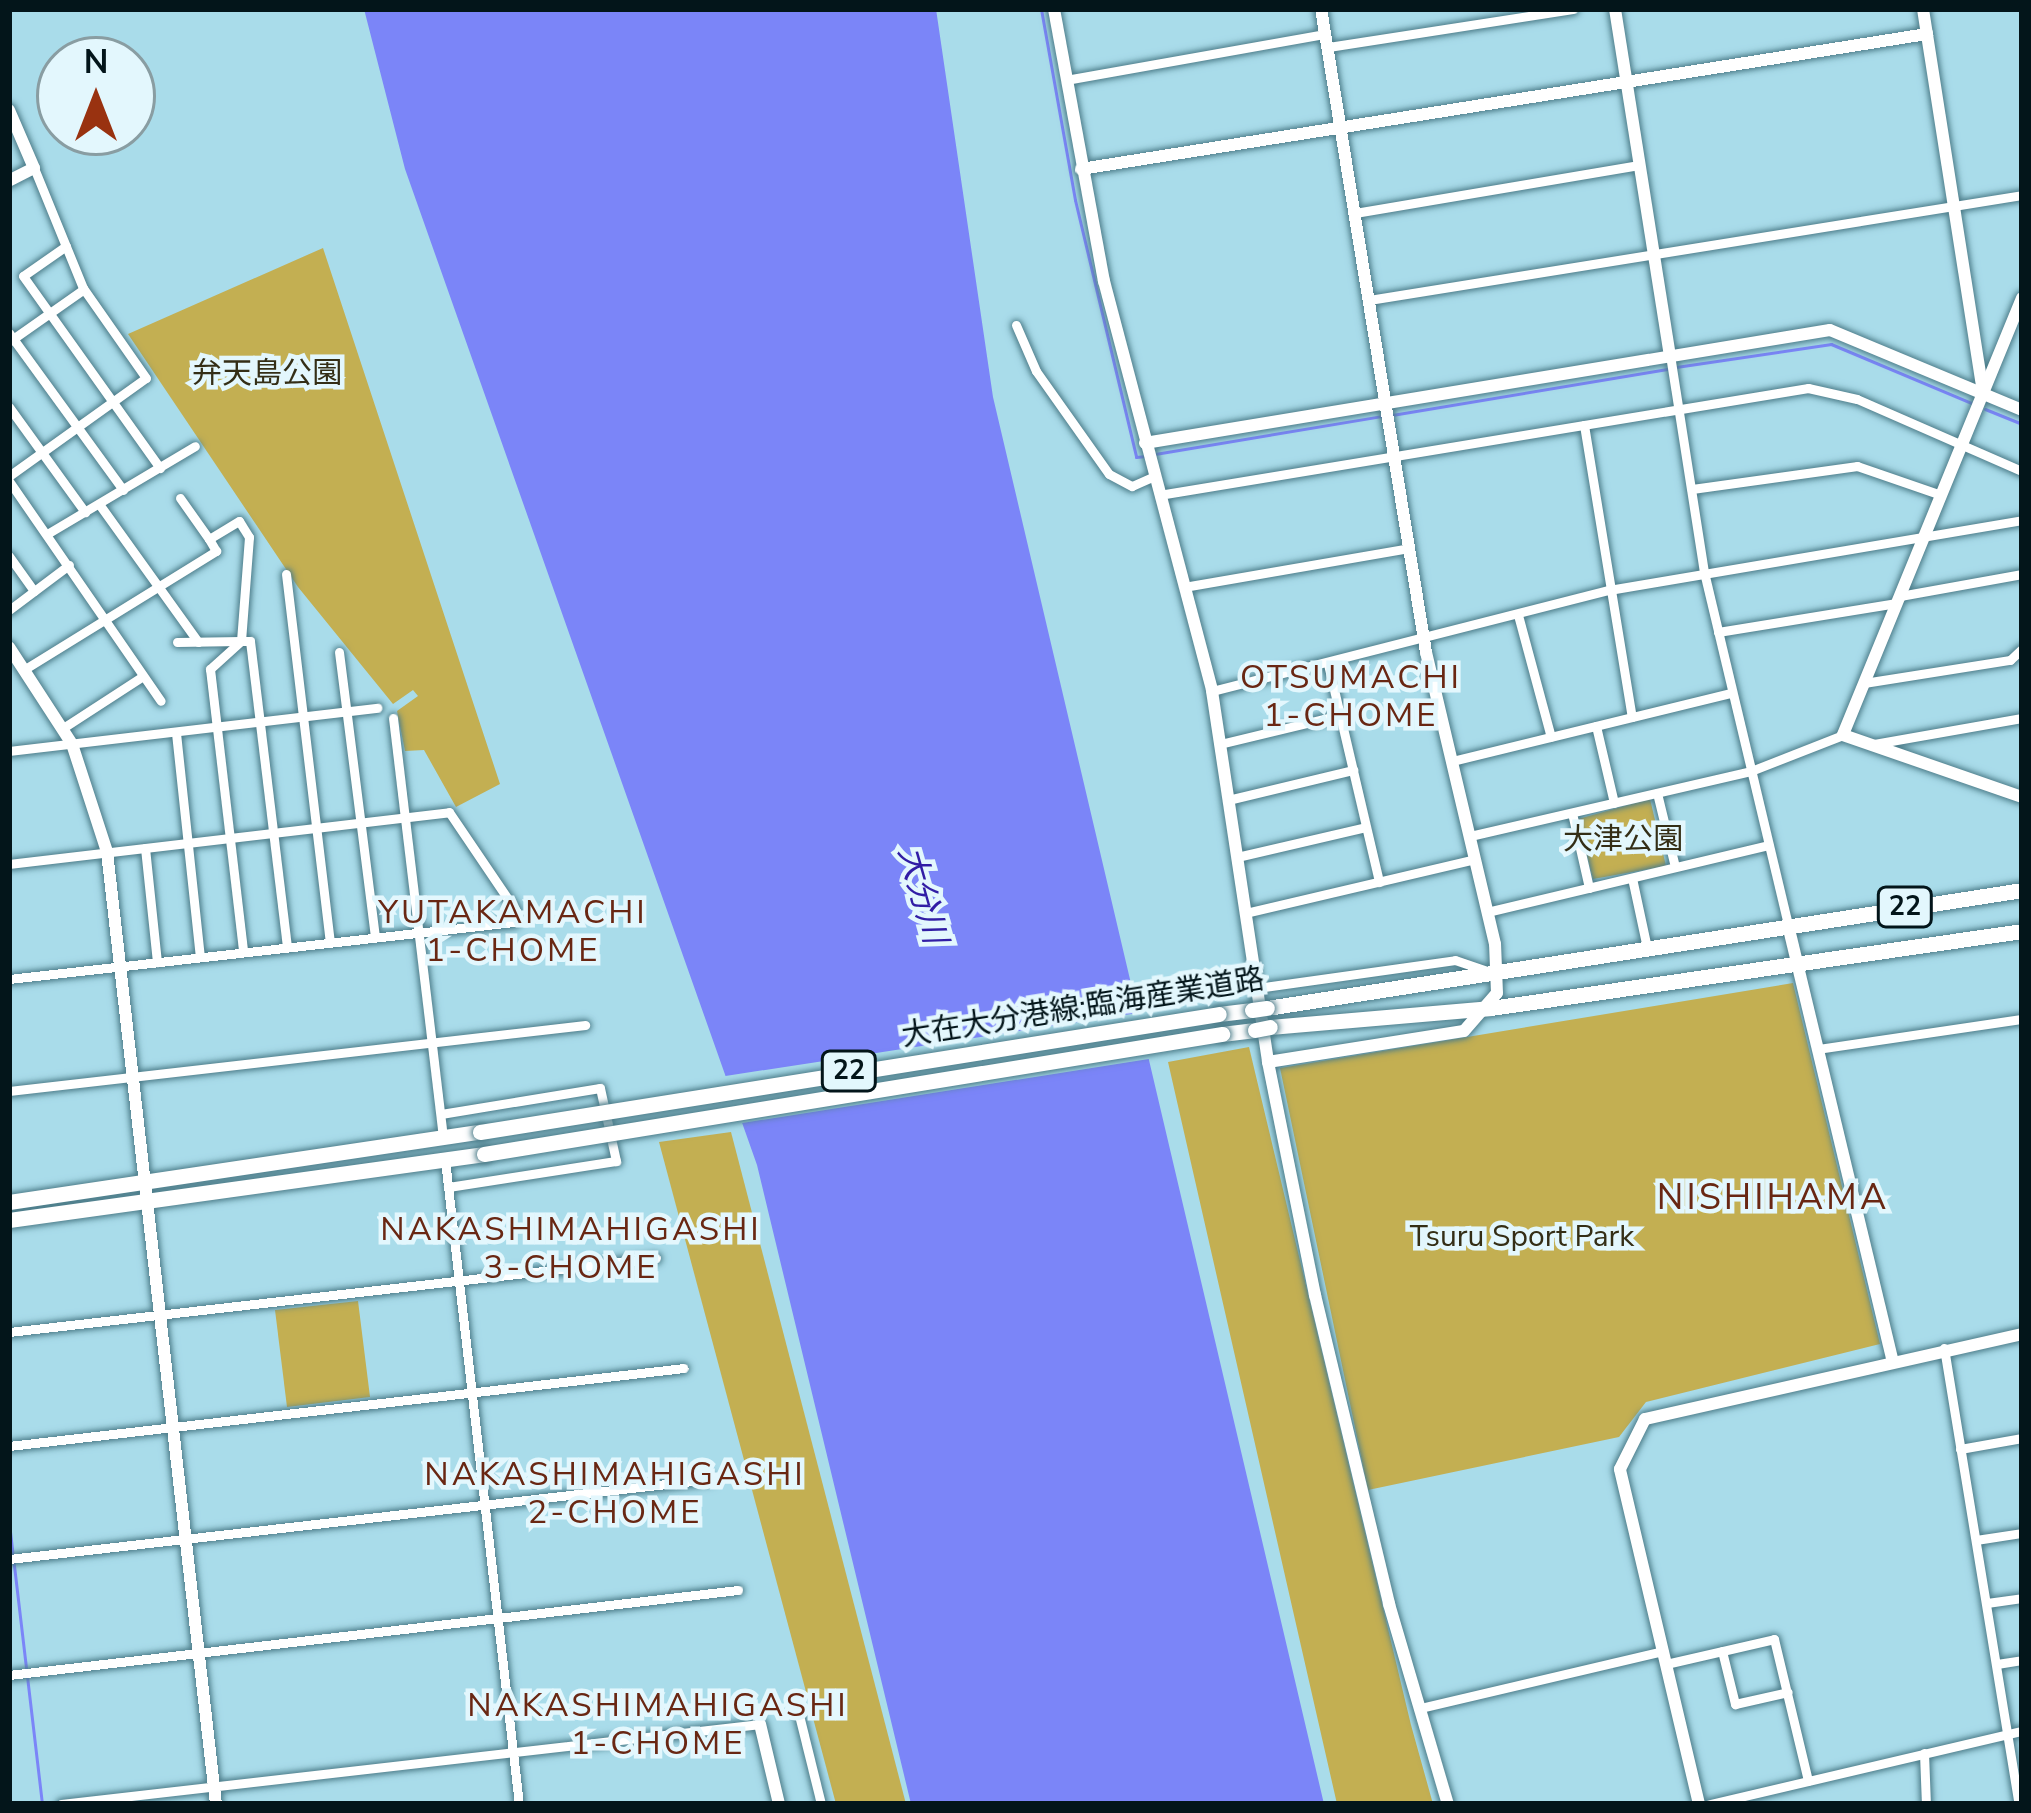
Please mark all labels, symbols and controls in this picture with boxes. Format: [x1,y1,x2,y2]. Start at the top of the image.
north arrow [36,36,156,156]
text: N [84,40,108,85]
park label: 弁天島公園 [192,356,342,392]
district label: OTSUMACHI 1-CHOME [1240,658,1462,736]
park label: 大津公園 [1563,822,1683,858]
water label: 大分川 [889,842,955,948]
road number: 22 [1875,886,1935,928]
district label: YUTAKAMACHI 1-CHOME [378,893,648,971]
street label: 大在大分港線;臨海産業道路 [899,962,1267,1054]
road number: 22 [819,1050,879,1092]
district label: NISHIHAMA [1657,1176,1889,1220]
district label: NAKASHIMAHIGASHI 3-CHOME [380,1210,762,1288]
park label: Tsuru Sport Park [1410,1219,1634,1255]
district label: NAKASHIMAHIGASHI 2-CHOME [424,1455,806,1533]
district label: NAKASHIMAHIGASHI 1-CHOME [467,1686,849,1764]

